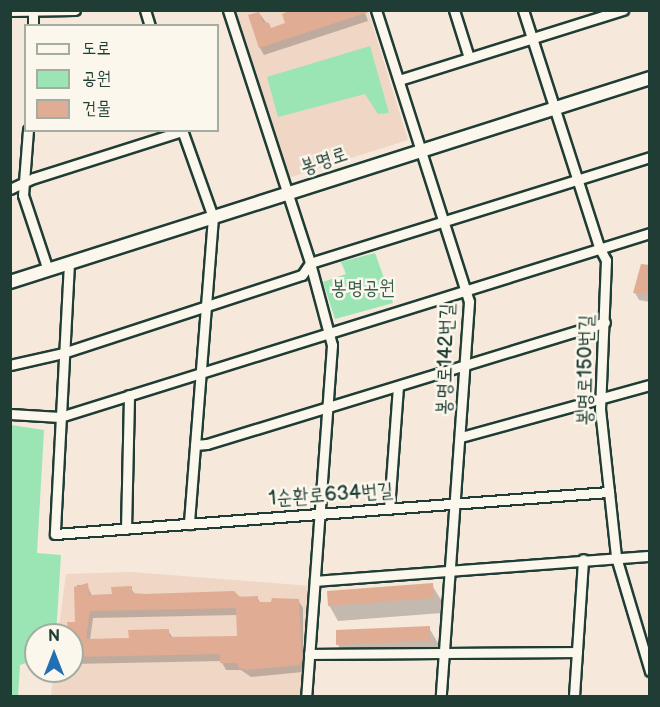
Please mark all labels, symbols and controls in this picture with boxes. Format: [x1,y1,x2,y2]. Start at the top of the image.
legend [24,24,219,132]
text: 도로 [82,38,111,59]
text: 공원 [82,68,111,89]
text: 건물 [82,98,111,119]
street label: 봉명로 [297,142,351,180]
park label: 봉명공원 [331,276,395,300]
street label: 봉명로142번길 [432,303,460,415]
street label: 봉명로150번길 [573,314,599,426]
street label: 1순환로634번길 [268,479,394,511]
north arrow [24,623,84,683]
text: N [48,627,60,646]

